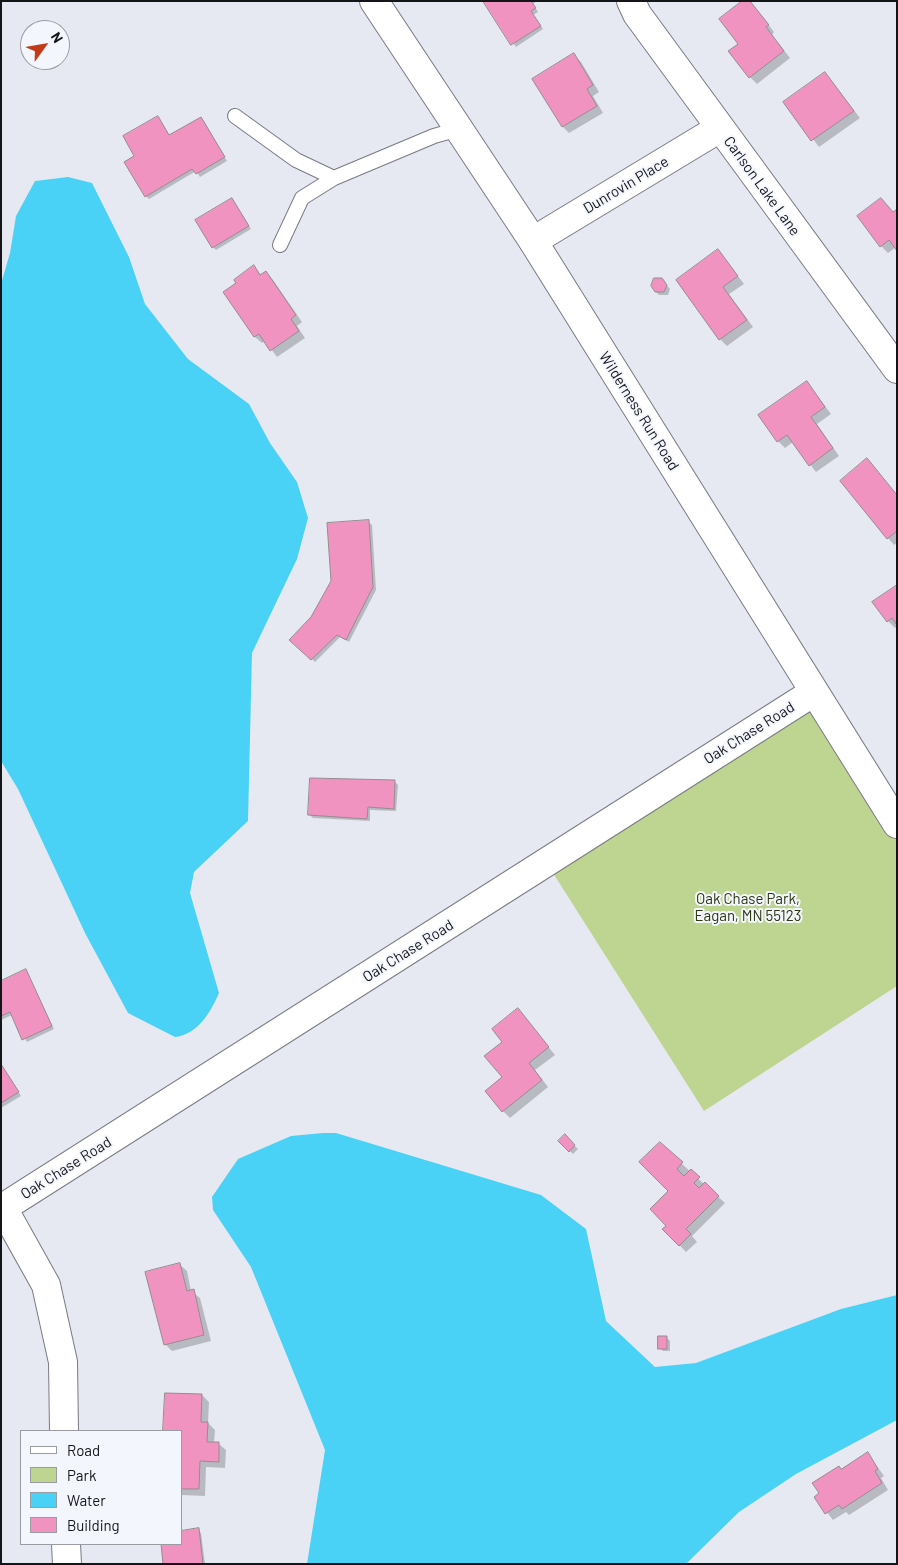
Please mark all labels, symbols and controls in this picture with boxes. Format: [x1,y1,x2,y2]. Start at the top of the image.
north arrow [20,20,70,70]
text: N [48,29,67,46]
street label: Carlson Lake Lane [720,133,804,239]
street label: Dunrovin Place [580,153,672,217]
street label: Wilderness Run Road [595,348,683,474]
street label: Oak Chase Road [700,698,798,768]
park label: Oak Chase Park, Eagan, MN 55123 [695,890,801,925]
street label: Oak Chase Road [359,916,457,986]
street label: Oak Chase Road [17,1133,115,1203]
legend [20,1430,182,1545]
text: Road [67,1441,100,1459]
text: Park [67,1466,96,1484]
text: Water [67,1491,106,1509]
text: Building [67,1516,120,1534]

